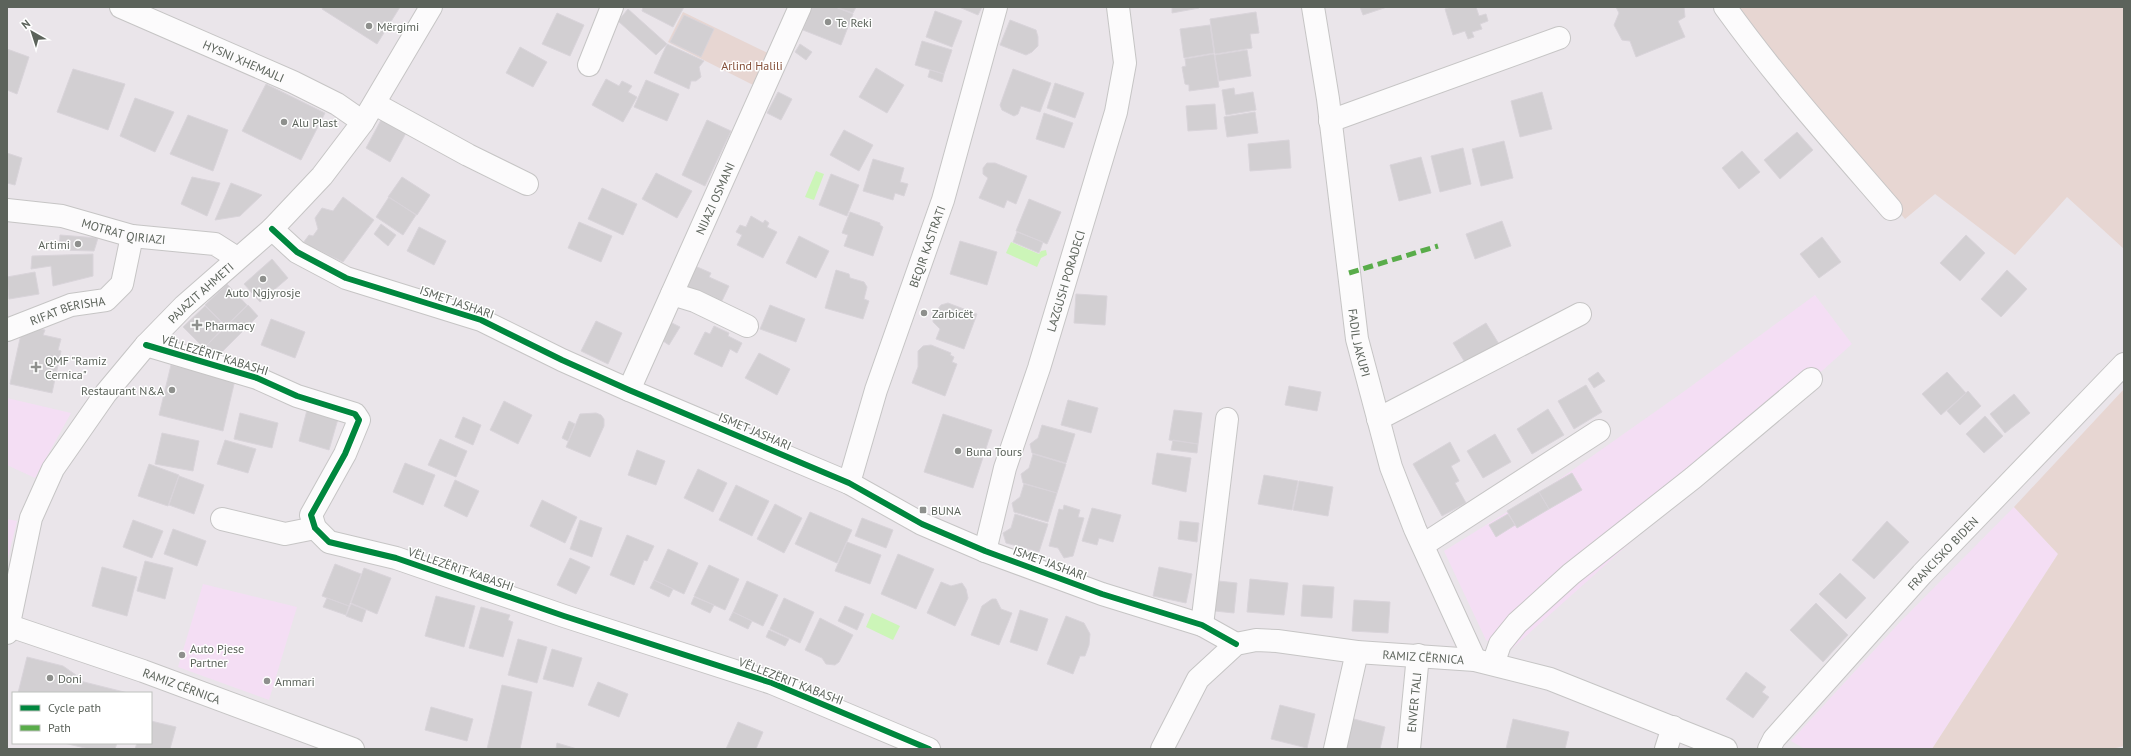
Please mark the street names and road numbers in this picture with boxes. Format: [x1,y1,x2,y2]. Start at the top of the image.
street label: HYSNI XHEMAJLI [201,36,287,85]
street label: NIJAZI OSMANI [692,160,737,237]
street label: BEQIR KASTRATI [905,204,948,289]
street label: MOTRAT QIRIAZI [80,215,166,247]
street label: LAZGUSH PORADECI [1043,228,1088,334]
street label: PAJAZIT AHMETI [164,259,236,326]
street label: ISMET JASHARI [418,282,496,322]
street label: RIFAT BERISHA [28,293,106,328]
street label: FADIL JAKUPI [1346,308,1374,378]
street label: VËLLEZËRIT KABASHI [159,331,270,378]
street label: ISMET JASHARI [716,409,794,453]
street label: FRANCISKO BIDEN [1904,513,1981,593]
street label: ISMET JASHARI [1011,543,1089,583]
street label: VËLLEZËRIT KABASHI [405,544,516,594]
street label: RAMIZ CËRNICA [1382,646,1465,667]
street label: VËLLEZËRIT KABASHI [736,654,846,708]
street label: RAMIZ CËRNICA [141,664,223,707]
street label: ENVER TALI [1403,671,1424,733]

